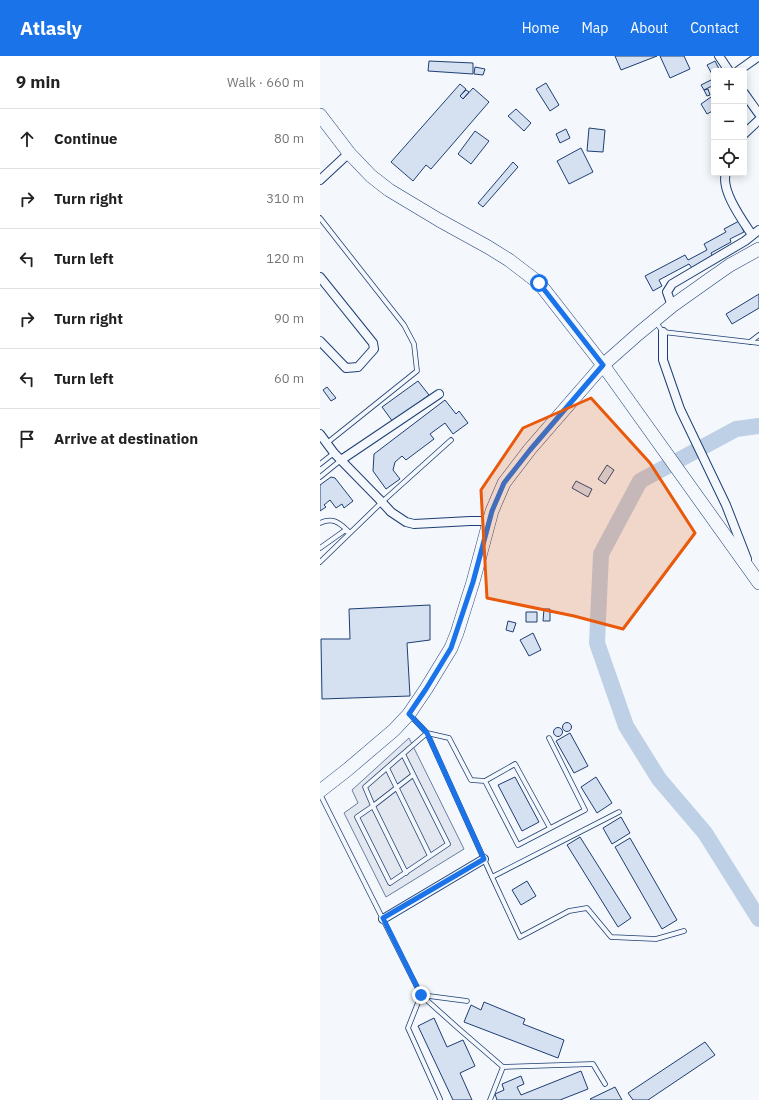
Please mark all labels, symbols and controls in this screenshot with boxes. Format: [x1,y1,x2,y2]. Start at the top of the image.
text: Atlasly [20,16,82,40]
text: Home [522,19,559,37]
text: Map [581,19,608,37]
text: About [630,19,668,37]
text: Contact [690,19,739,37]
map controls [711,68,747,176]
button: + [711,68,747,104]
text: 9 min [16,71,60,93]
text: Walk · 660 m [227,74,304,91]
button: − [711,104,747,140]
icon: ahead [16,128,38,150]
text: Continue [54,129,118,148]
text: 80 m [274,130,304,147]
button: locate [711,140,747,176]
icon: right [16,188,38,210]
text: Turn right [54,189,123,208]
text: 310 m [266,190,304,207]
icon: left [16,248,38,270]
text: Turn left [54,249,114,268]
text: 120 m [266,250,304,267]
route start [530,274,548,292]
icon: right [16,308,38,330]
text: Turn right [54,309,123,328]
text: 90 m [274,310,304,327]
icon: left [16,368,38,390]
text: Turn left [54,369,114,388]
text: 60 m [274,370,304,387]
icon: arrive [16,428,38,450]
text: Arrive at destination [54,429,198,448]
route end [412,986,430,1004]

